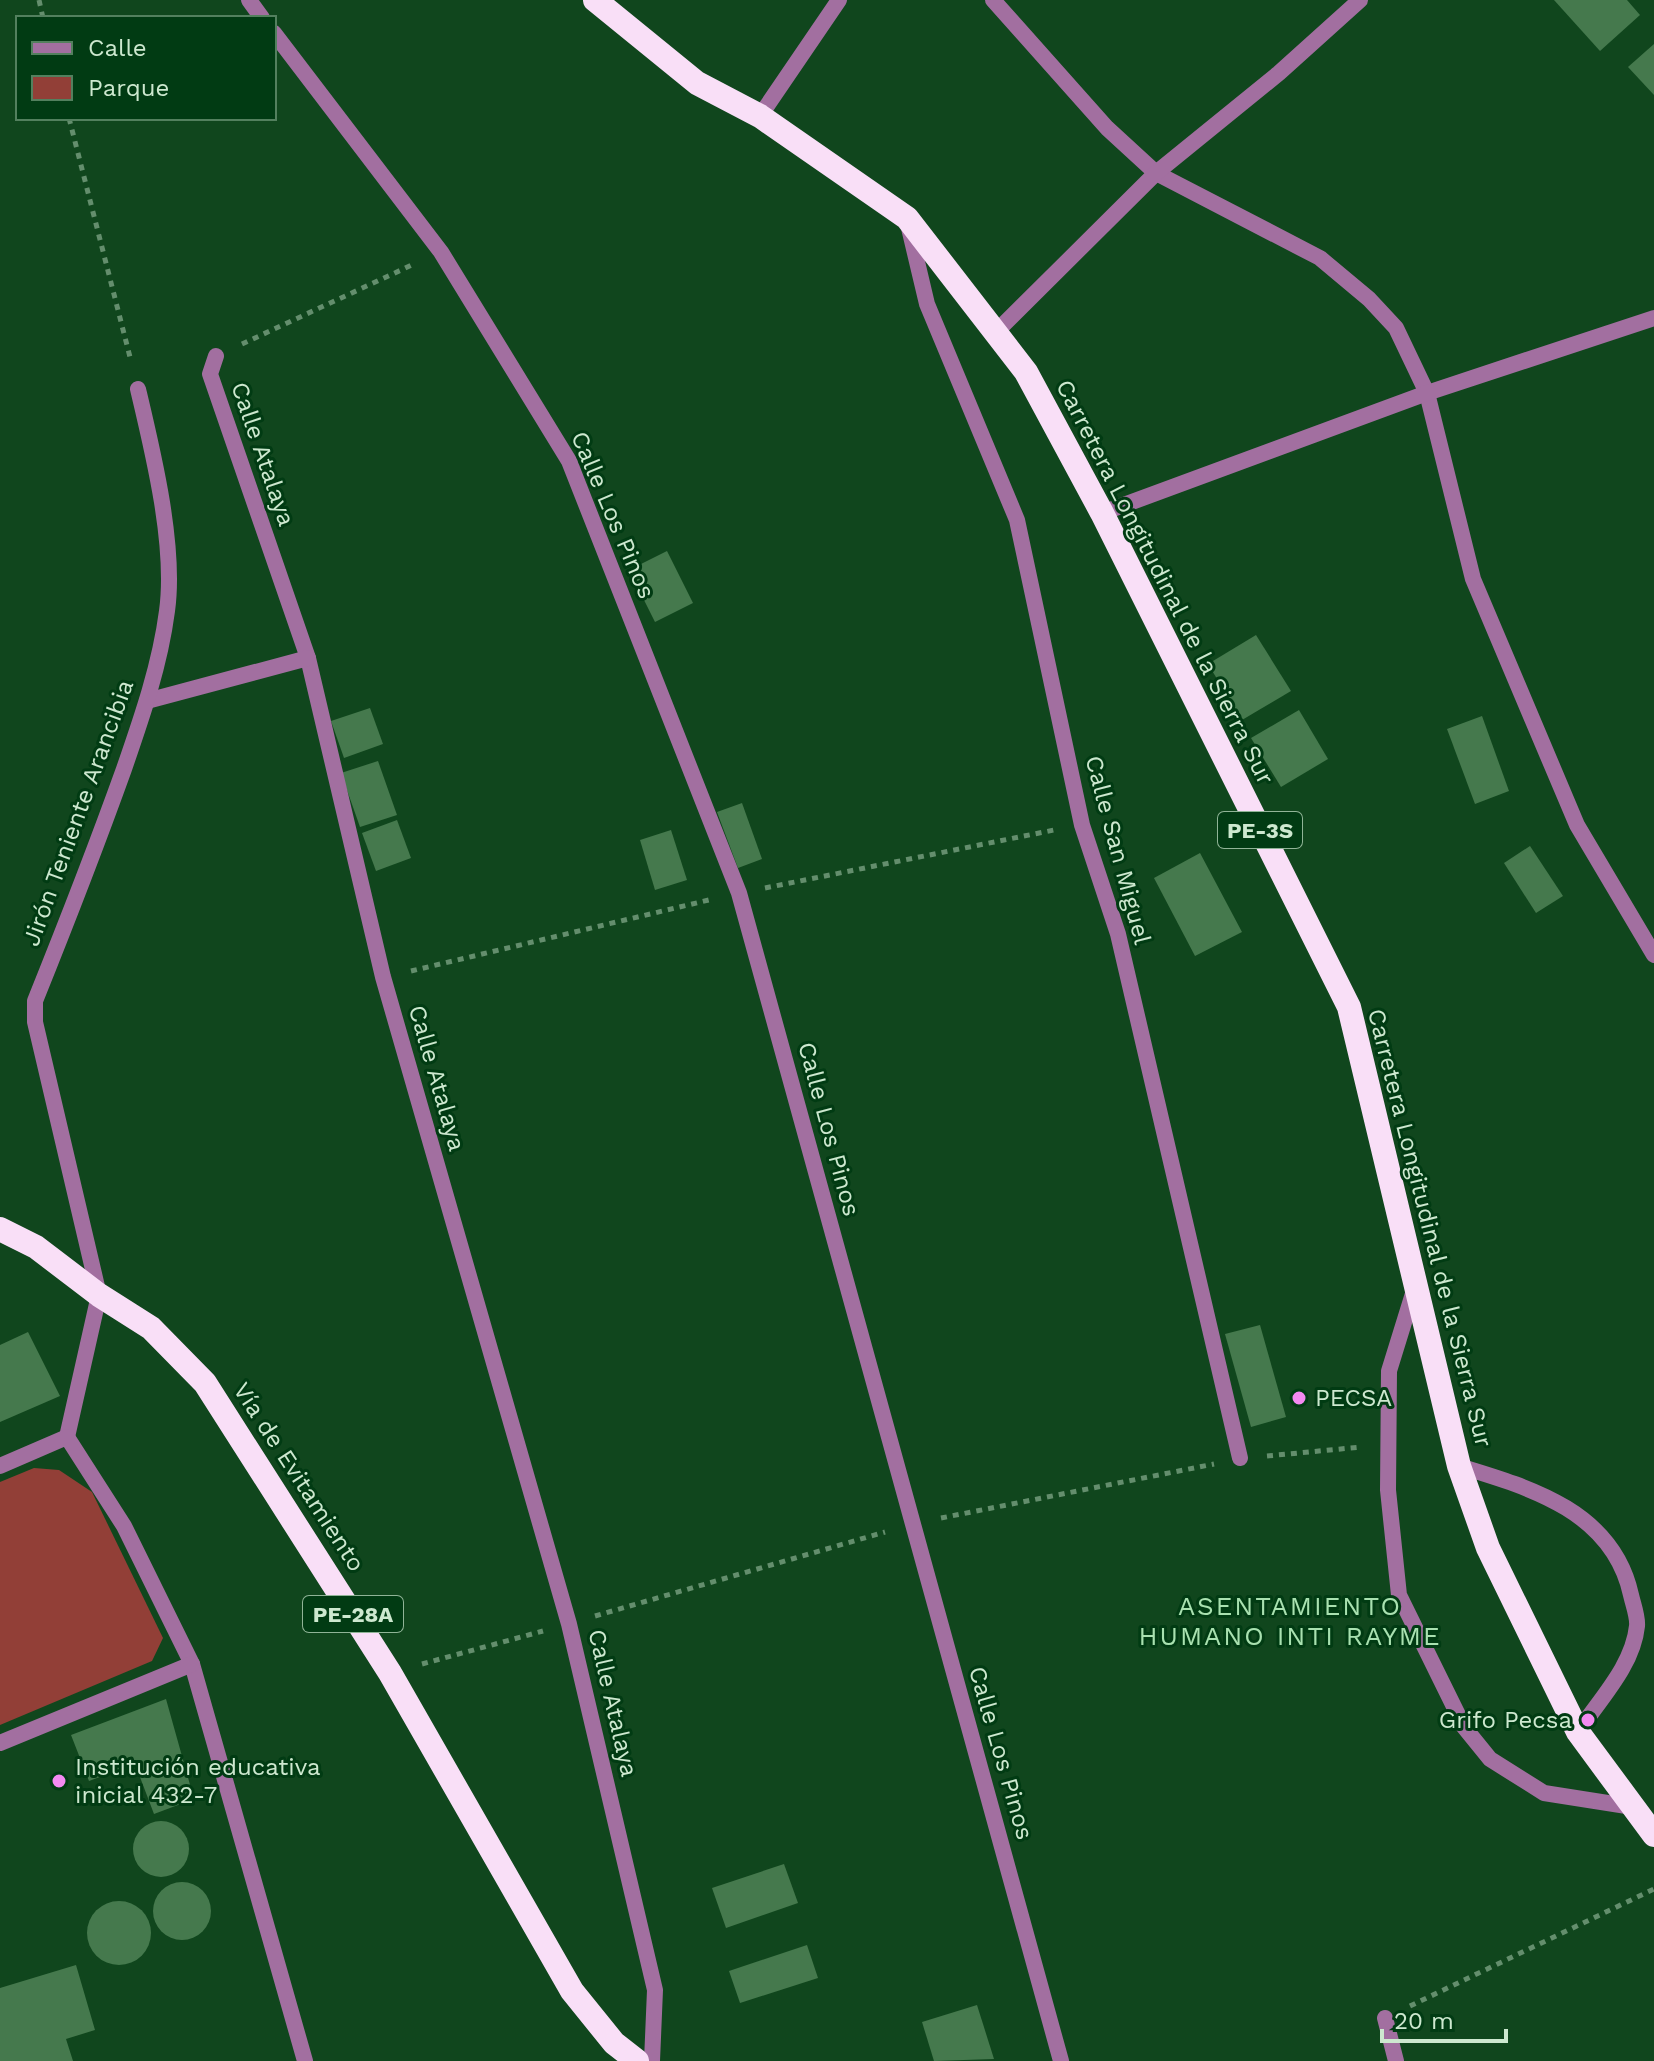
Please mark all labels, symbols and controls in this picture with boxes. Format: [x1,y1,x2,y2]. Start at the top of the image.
legend [16,16,276,120]
text: Calle [88,34,147,62]
text: Parque [88,74,169,102]
street label: Carretera Longitudinal de la Sierra Sur [1050,375,1280,789]
street label: Calle Atalaya [225,378,301,530]
street label: Calle Los Pinos [565,427,661,603]
street label: Jirón Teniente Arancibia [17,676,139,950]
street label: Calle San Miguel [1079,753,1157,948]
road number: PE-3S [1218,812,1302,848]
street label: Calle Atalaya [403,1002,471,1154]
street label: Carretera Longitudinal de la Sierra Sur [1362,1006,1498,1450]
street label: Calle Los Pinos [792,1039,866,1219]
street label: Vía de Evitamiento [227,1377,371,1577]
place label: PECSA [1315,1384,1392,1412]
marker: PECSA [1290,1389,1308,1407]
district label: ASENTAMIENTO HUMANO INTI RAYME [1138,1591,1442,1651]
road number: PE-28A [303,1596,403,1632]
street label: Calle Atalaya [582,1627,644,1779]
street label: Calle Los Pinos [963,1663,1039,1843]
place label: Grifo Pecsa [1439,1706,1572,1734]
marker: Grifo Pecsa [1579,1711,1597,1729]
place label: Institución educativa inicial 432-7 [75,1753,321,1809]
marker: Institución educativa inicial 432-7 [50,1772,68,1790]
scale bar [1382,1993,1506,2043]
text: 20 m [1394,2007,1454,2035]

